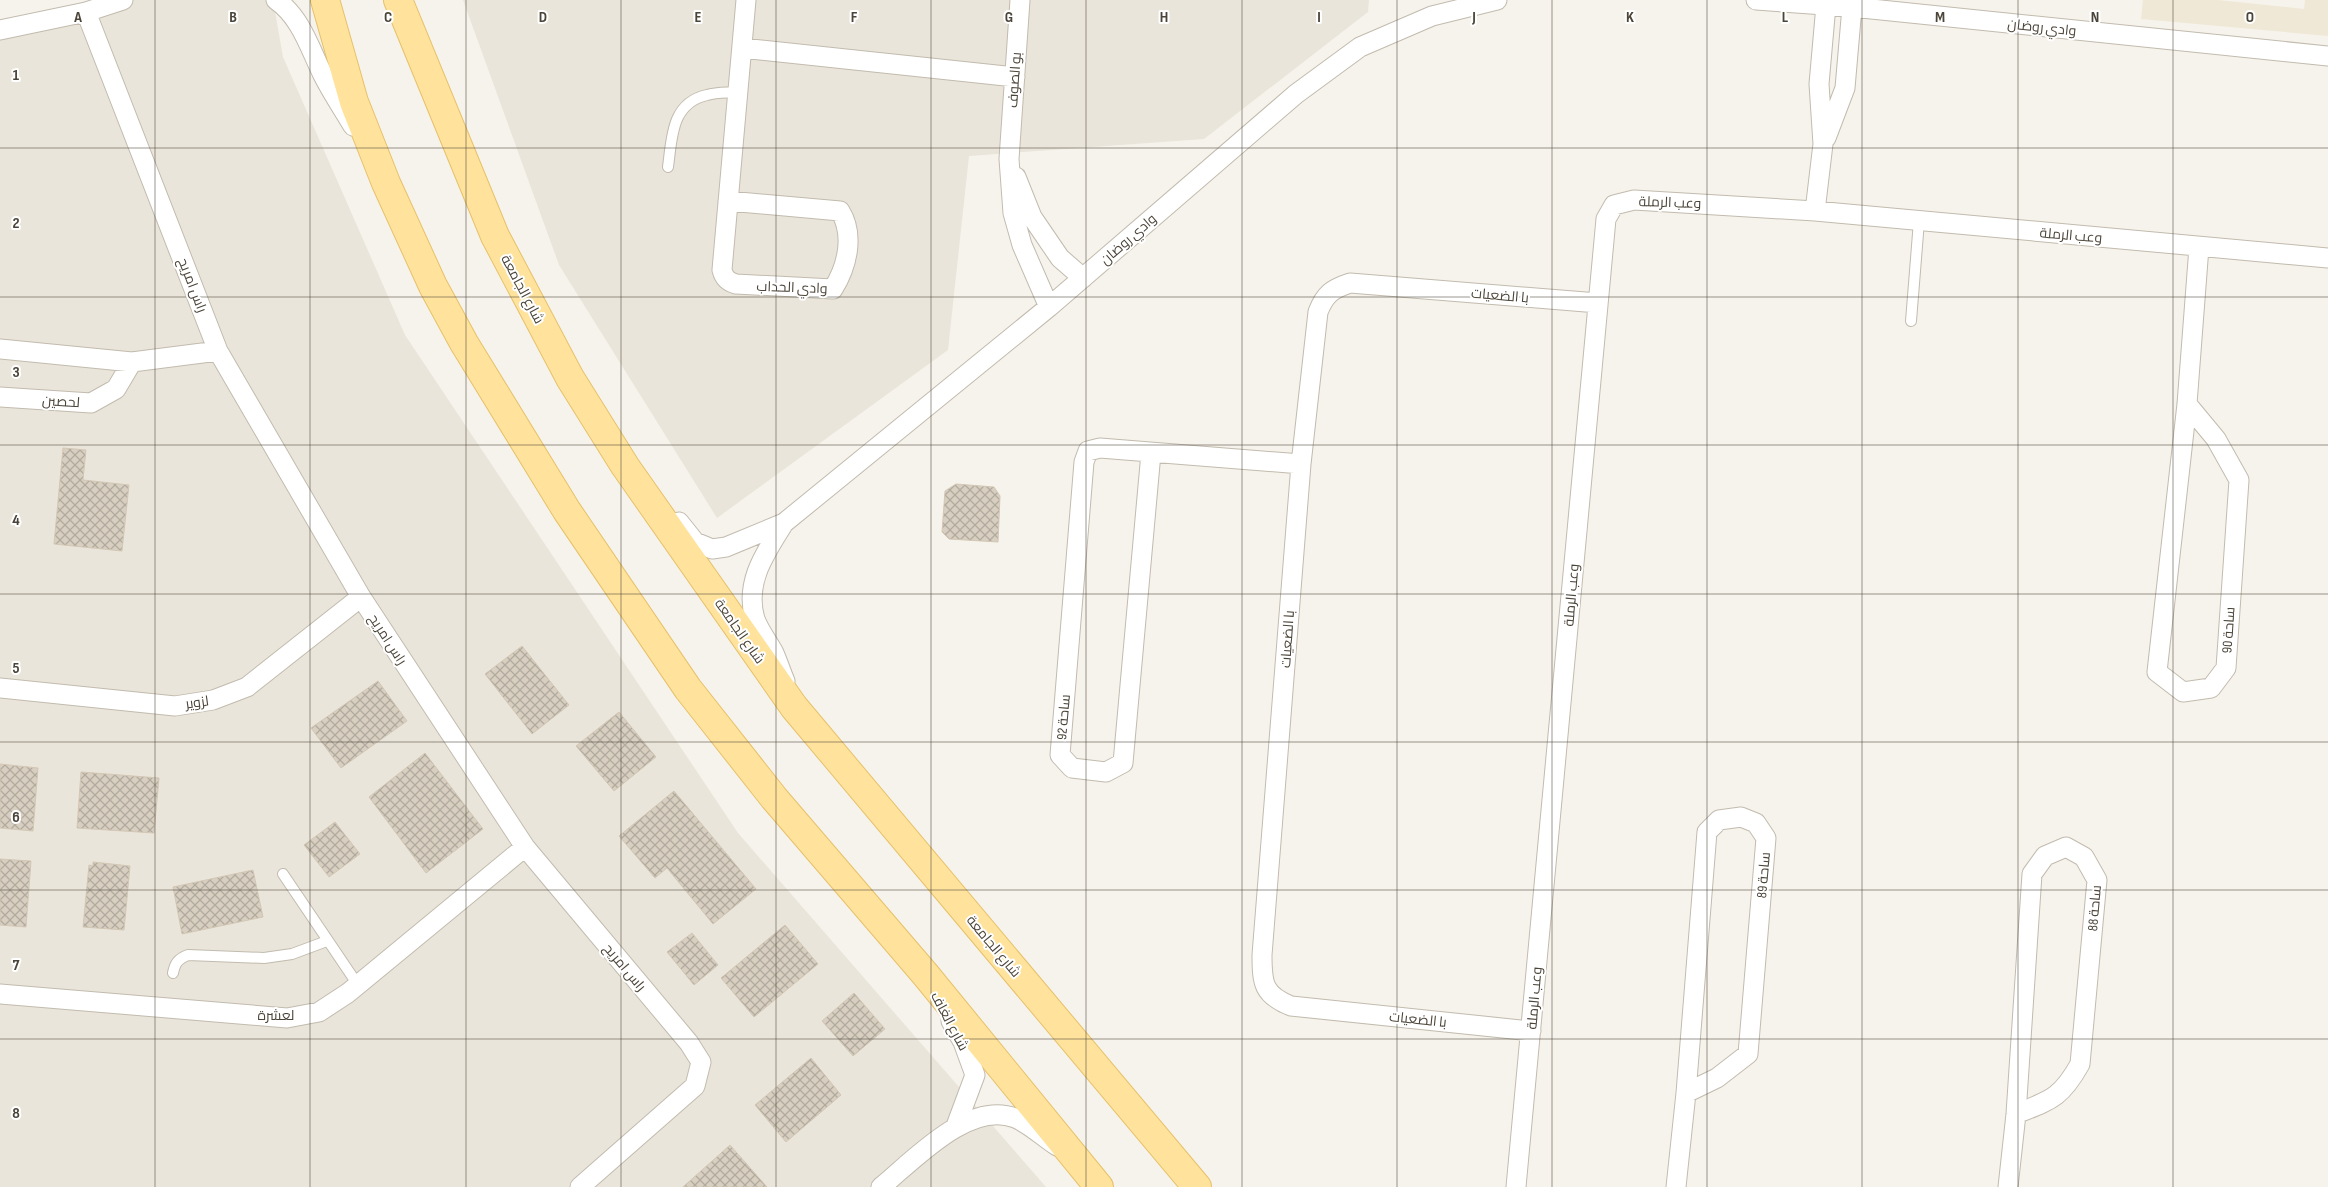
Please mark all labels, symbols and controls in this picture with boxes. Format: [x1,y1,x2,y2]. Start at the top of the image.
text: A [73,8,82,27]
text: B [229,8,237,27]
text: C [384,8,392,27]
text: D [539,8,547,27]
text: E [695,8,702,27]
text: F [851,8,858,27]
text: G [1005,8,1013,27]
text: H [1160,8,1168,27]
text: I [1317,8,1321,27]
text: J [1471,8,1476,27]
text: K [1626,8,1634,27]
text: L [1782,8,1789,27]
text: M [1935,8,1945,27]
text: N [2091,8,2099,27]
text: O [2246,8,2254,27]
street label: وادي روضان [2006,15,2077,43]
street label: بو الصوف [1004,51,1025,109]
text: 1 [13,66,20,85]
street label: وعب الرملة [1638,193,1702,212]
street label: وادي روضان [1097,210,1162,271]
text: 2 [12,214,20,233]
street label: وعب الرملة [2039,224,2103,247]
street label: شارع الجامعة [497,252,548,327]
street label: راس امريح [174,255,211,315]
street label: وادي الحداب [756,278,828,300]
street label: با الضعيات [1470,285,1530,306]
text: 3 [12,363,20,382]
street label: لحصين [41,392,81,411]
text: 4 [12,511,20,530]
street label: وعب الرملة [1560,563,1583,627]
street label: شارع الجامعة [711,595,768,667]
street label: ساحة 90 [2218,606,2239,654]
street label: با الضعيات [1277,610,1298,668]
street label: راس امريح [365,611,410,668]
text: 5 [12,659,20,678]
street label: لزوير [183,692,210,713]
street label: ساحة 92 [1053,693,1074,741]
text: 6 [12,808,20,827]
street label: ساحة 89 [1753,851,1774,899]
street label: ساحة 88 [2084,884,2105,932]
street label: شارع الجامعة [963,912,1024,981]
street label: راس امريح [600,940,650,995]
text: 7 [13,956,20,975]
street label: وعب الرملة [1523,966,1546,1030]
street label: شارع الغاف [927,989,972,1054]
street label: لعشرة [258,1007,294,1024]
street label: با الضعيات [1388,1008,1448,1031]
text: 8 [12,1104,20,1123]

